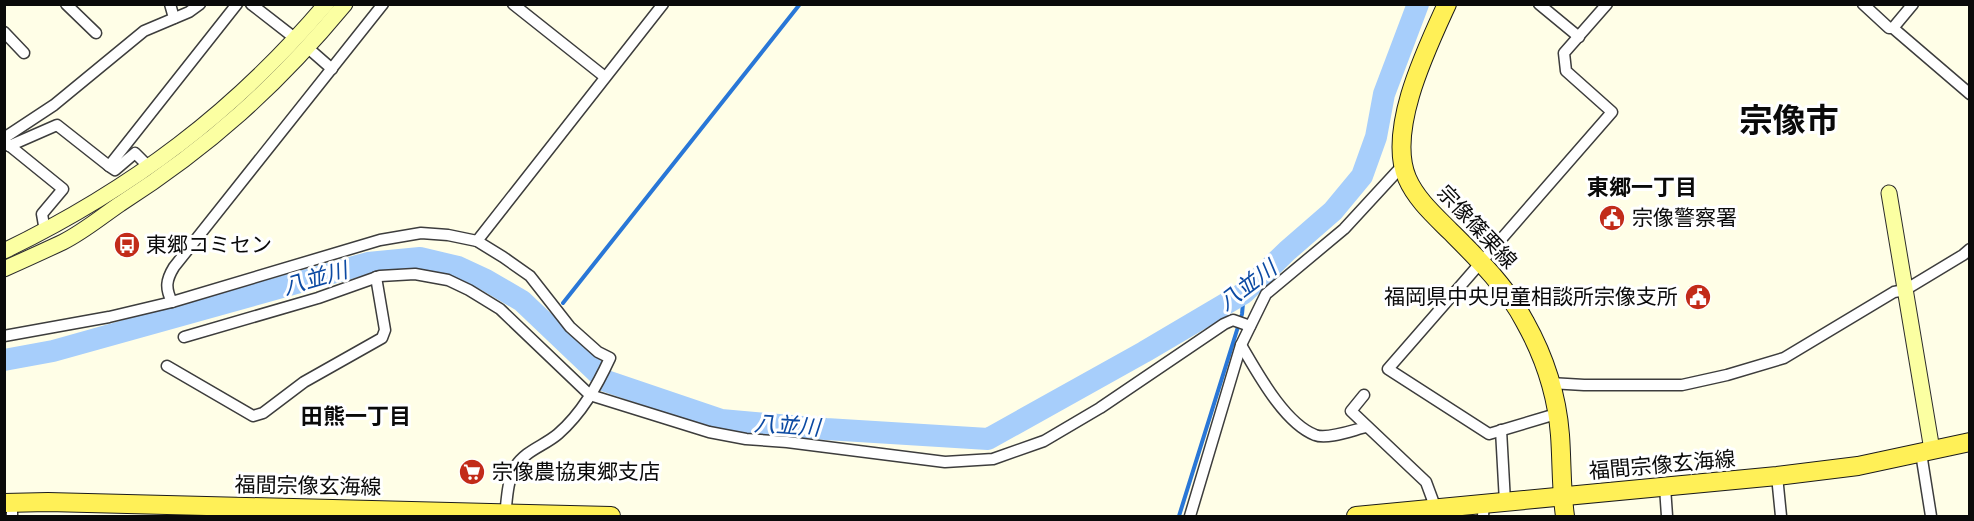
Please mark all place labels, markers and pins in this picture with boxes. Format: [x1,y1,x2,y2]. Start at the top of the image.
place label: 宗像警察署 [1632,202,1737,230]
public building icon: 宗像警察署 [1597,203,1627,233]
place label: 東郷コミセン [146,229,272,257]
bus stop icon: 東郷コミセン [112,230,142,260]
place label: 福岡県中央児童相談所宗像支所 [1384,281,1678,309]
public building icon: 福岡県中央児童相談所宗像支所 [1683,282,1713,312]
place label: 宗像農協東郷支店 [492,456,660,484]
supermarket icon: 宗像農協東郷支店 [457,457,487,487]

